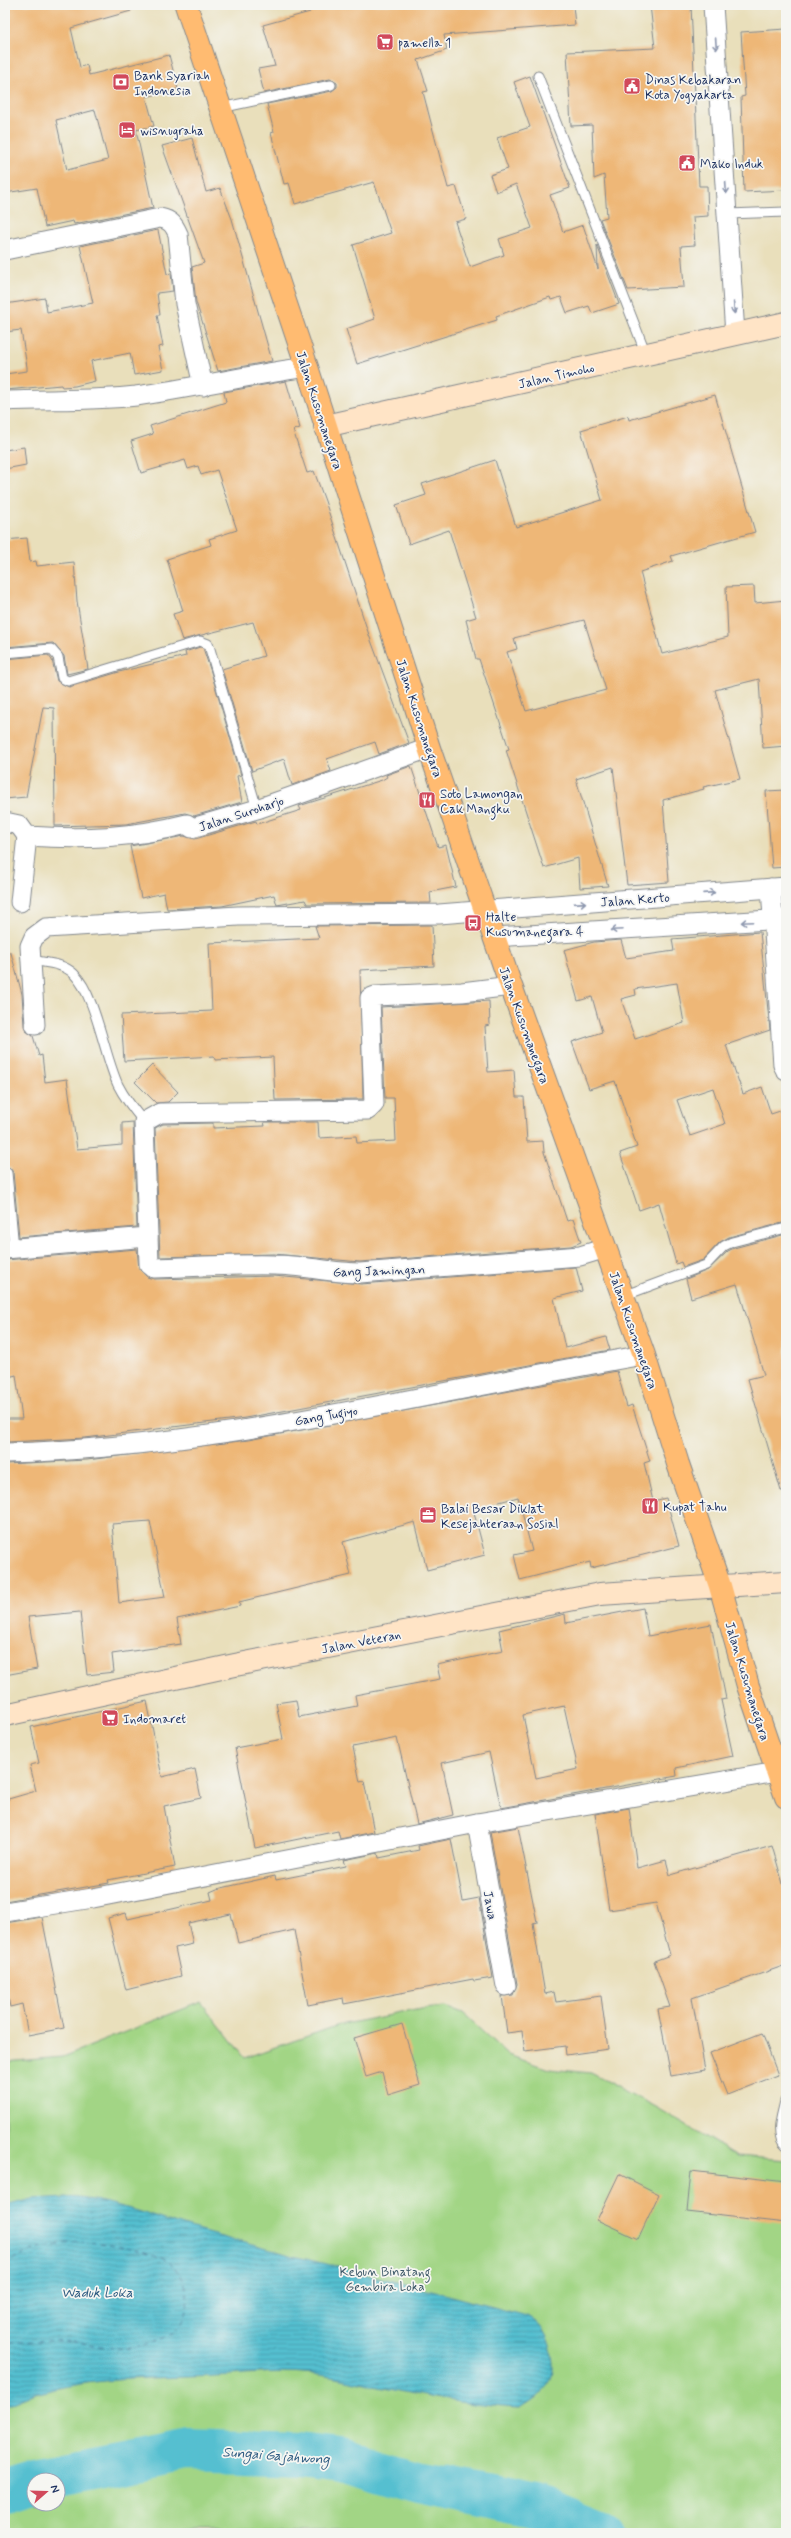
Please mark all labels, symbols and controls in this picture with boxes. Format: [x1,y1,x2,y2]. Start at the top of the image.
supermarket icon: pamella 1 [375,32,395,52]
place label: pamella 1 [398,35,451,52]
one-way arrow [712,37,719,50]
place label: Bank Syariah Indonesia [134,68,210,100]
bank icon: Bank Syariah Indonesia [111,72,131,92]
place label: Dinas Kebakaran Kota Yogyakarta [645,72,741,104]
public building icon: Dinas Kebakaran Kota Yogyakarta [622,76,642,96]
hotel icon: wisnugraha [117,120,137,140]
place label: wisnugraha [140,123,204,140]
public building icon: Mako Induk [677,153,697,173]
place label: Mako Induk [700,156,764,173]
one-way arrow [722,181,729,194]
one-way arrow [730,301,737,314]
street label: Jalan Kusumanegara [289,349,346,472]
street label: Jalan Timoho [517,359,596,393]
street label: Jalan Kusumanegara [389,657,446,780]
place label: Soto Lamongan Cak Mangku [440,786,523,820]
restaurant icon: Soto Lamongan Cak Mangku [417,790,437,810]
street label: Jalan Suroharjo [197,793,286,836]
street label: Jalan Kerto [600,890,671,911]
one-way arrow [702,890,715,897]
one-way arrow [573,899,586,906]
place label: Halte Kusumanegara 4 [486,909,584,943]
bus stop icon: Halte Kusumanegara 4 [463,913,483,933]
one-way arrow [741,918,754,925]
one-way arrow [611,926,624,933]
street label: Jalan Kusumanegara [493,965,553,1087]
street label: Gang Jamingan [333,1261,426,1283]
street label: Jalan Kusumanegara [603,1269,661,1392]
street label: Gang Tugiyo [294,1403,359,1432]
restaurant icon: Kupat Tahu [640,1496,660,1516]
place label: Kupat Tahu [663,1499,727,1516]
place label: Balai Besar Diklat Kesejahteraan Sosial [441,1501,558,1533]
office icon: Balai Besar Diklat Kesejahteraan Sosial [418,1505,438,1525]
street label: Jalan Kusumanegara [718,1620,773,1744]
street label: Jalan Veteran [320,1626,403,1659]
supermarket icon: Indomaret [100,1708,120,1728]
place label: Indomaret [123,1711,186,1728]
street label: Jawa [479,1889,500,1921]
park label: Kebun Binatang Gembira Loka [339,2264,431,2296]
water label: Waduk Loka [61,2284,133,2302]
water label: Sungai Gajahwong [222,2443,331,2471]
north arrow [26,2472,66,2512]
text: N [47,2483,62,2495]

